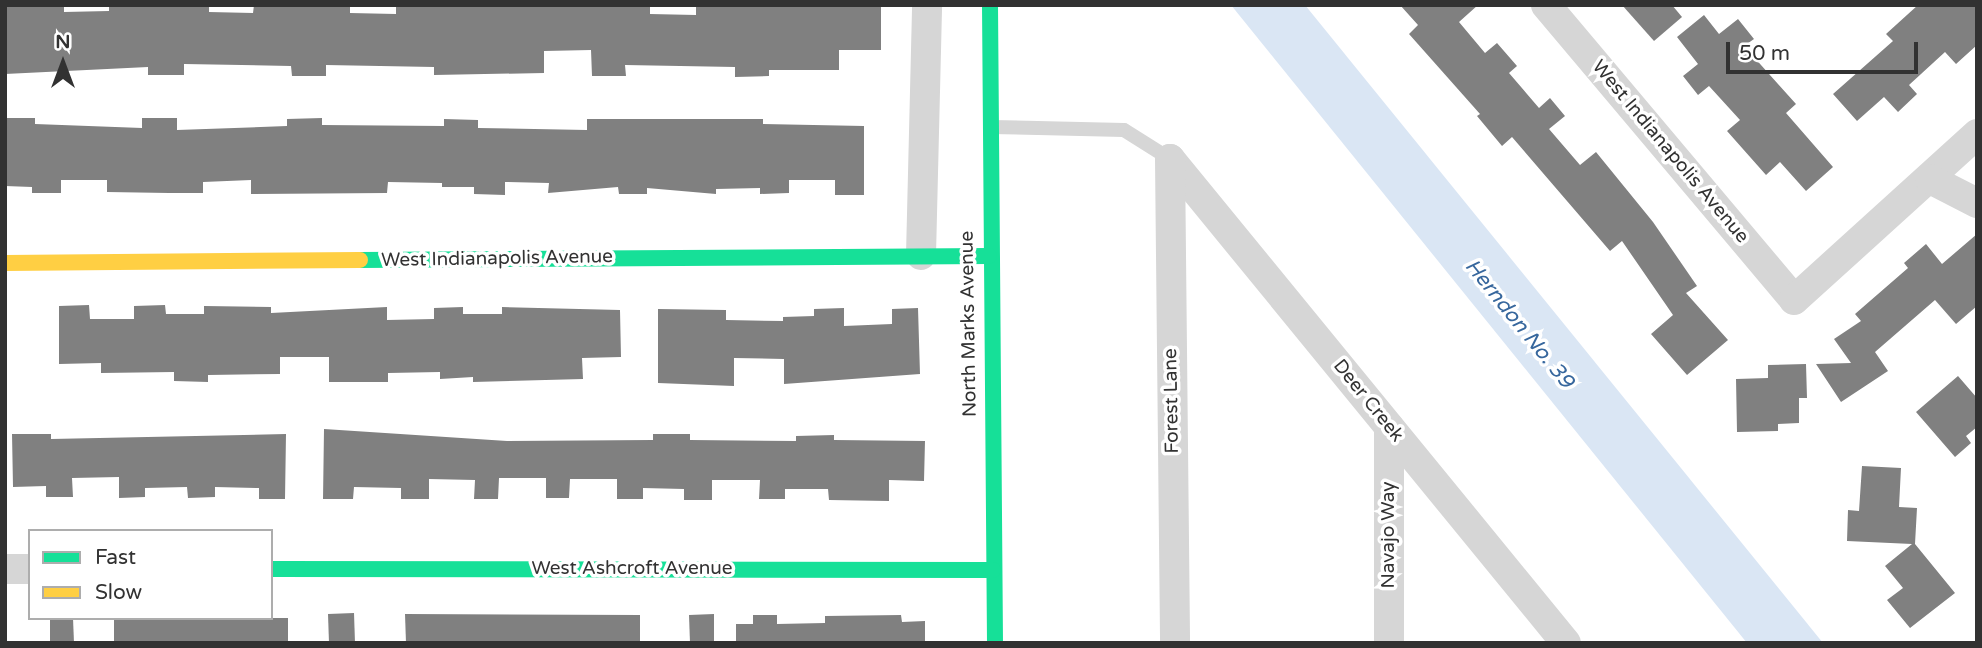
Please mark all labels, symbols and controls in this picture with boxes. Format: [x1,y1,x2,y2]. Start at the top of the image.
north arrow [28,28,98,98]
scale bar [1730,28,1923,72]
text: N [55,31,71,53]
text: 50 m [1739,41,1790,66]
street label: West Indianapolis Avenue [1587,56,1753,248]
street label: North Marks Avenue [956,231,982,417]
street label: West Indianapolis Avenue [381,246,613,272]
water label: Herndon No. 39 [1459,254,1579,394]
street label: Forest Lane [1160,348,1184,454]
street label: Deer Creek [1328,355,1408,447]
street label: Navajo Way [1378,482,1400,588]
legend [28,529,273,620]
text: Fast [95,545,136,570]
street label: West Ashcroft Avenue [531,558,733,580]
text: Slow [95,580,142,605]

